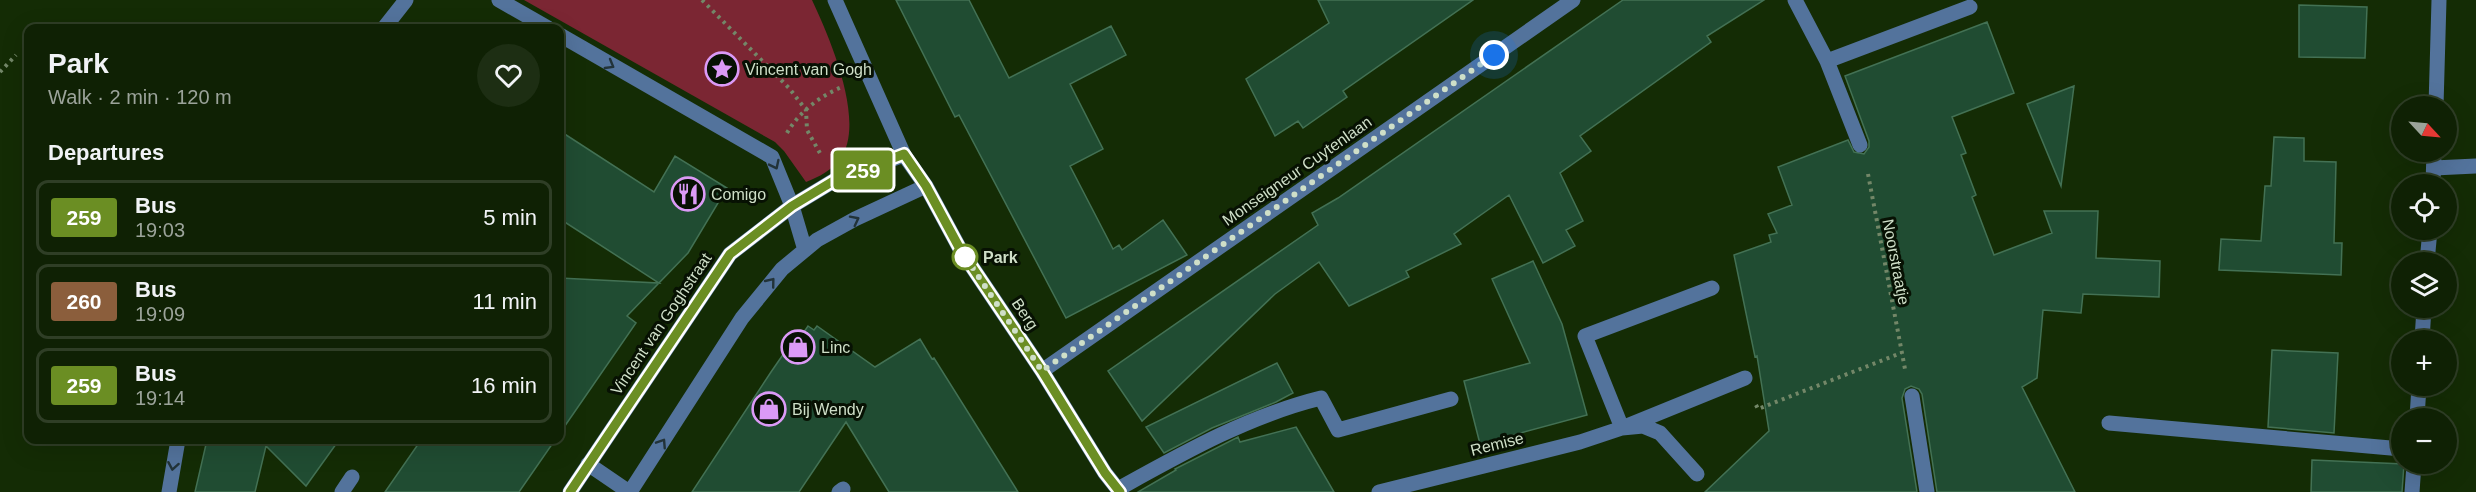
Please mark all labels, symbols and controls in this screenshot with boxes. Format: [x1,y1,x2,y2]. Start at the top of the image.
your location [1479,40,1509,70]
button: heart [477,44,540,107]
text: Park [48,48,109,79]
place icon: Vincent van Gogh [704,51,740,87]
one-way arrow [604,57,614,69]
place label: Vincent van Gogh [745,61,872,78]
text: Walk · 2 min · 120 m [48,86,232,108]
north arrow [2391,96,2457,162]
map controls [2391,96,2457,474]
street label: Monseigneur Cuytenlaan [1219,113,1375,229]
text: Departures [48,140,164,165]
line badge: 259 [828,150,898,190]
one-way arrow [767,159,779,170]
text: 259 [845,159,881,182]
button: locate [2391,174,2457,240]
restaurant icon: Comigo [670,176,706,212]
place label: Comigo [711,186,766,203]
text: Bus [135,193,177,218]
text: 5 min [483,205,537,230]
text: 259 [66,206,102,229]
one-way arrow [849,215,860,227]
street label: Noorstraatje [1879,218,1913,306]
text: 19:03 [135,219,185,241]
marker: Park [952,244,978,270]
place label: Park [983,249,1018,266]
street label: Vincent van Goghstraat [607,250,715,398]
button: layers [2391,252,2457,318]
text: Bus [135,277,177,302]
one-way arrow [764,278,775,289]
text: 11 min [473,289,537,314]
text: 260 [66,290,102,313]
street label: Berg [1009,295,1041,333]
text: 19:09 [135,303,185,325]
shop icon: Linc [780,329,816,365]
button: + [2391,330,2457,396]
place label: Linc [821,339,850,356]
text: Bus [135,361,177,386]
text: 16 min [471,373,537,398]
text: 259 [66,374,102,397]
text: 19:14 [135,387,185,409]
shop icon: Bij Wendy [751,391,787,427]
place label: Bij Wendy [792,401,864,418]
button: − [2391,408,2457,474]
street label: Remise [1469,429,1525,459]
one-way arrow [654,439,666,449]
one-way arrow [167,460,180,470]

